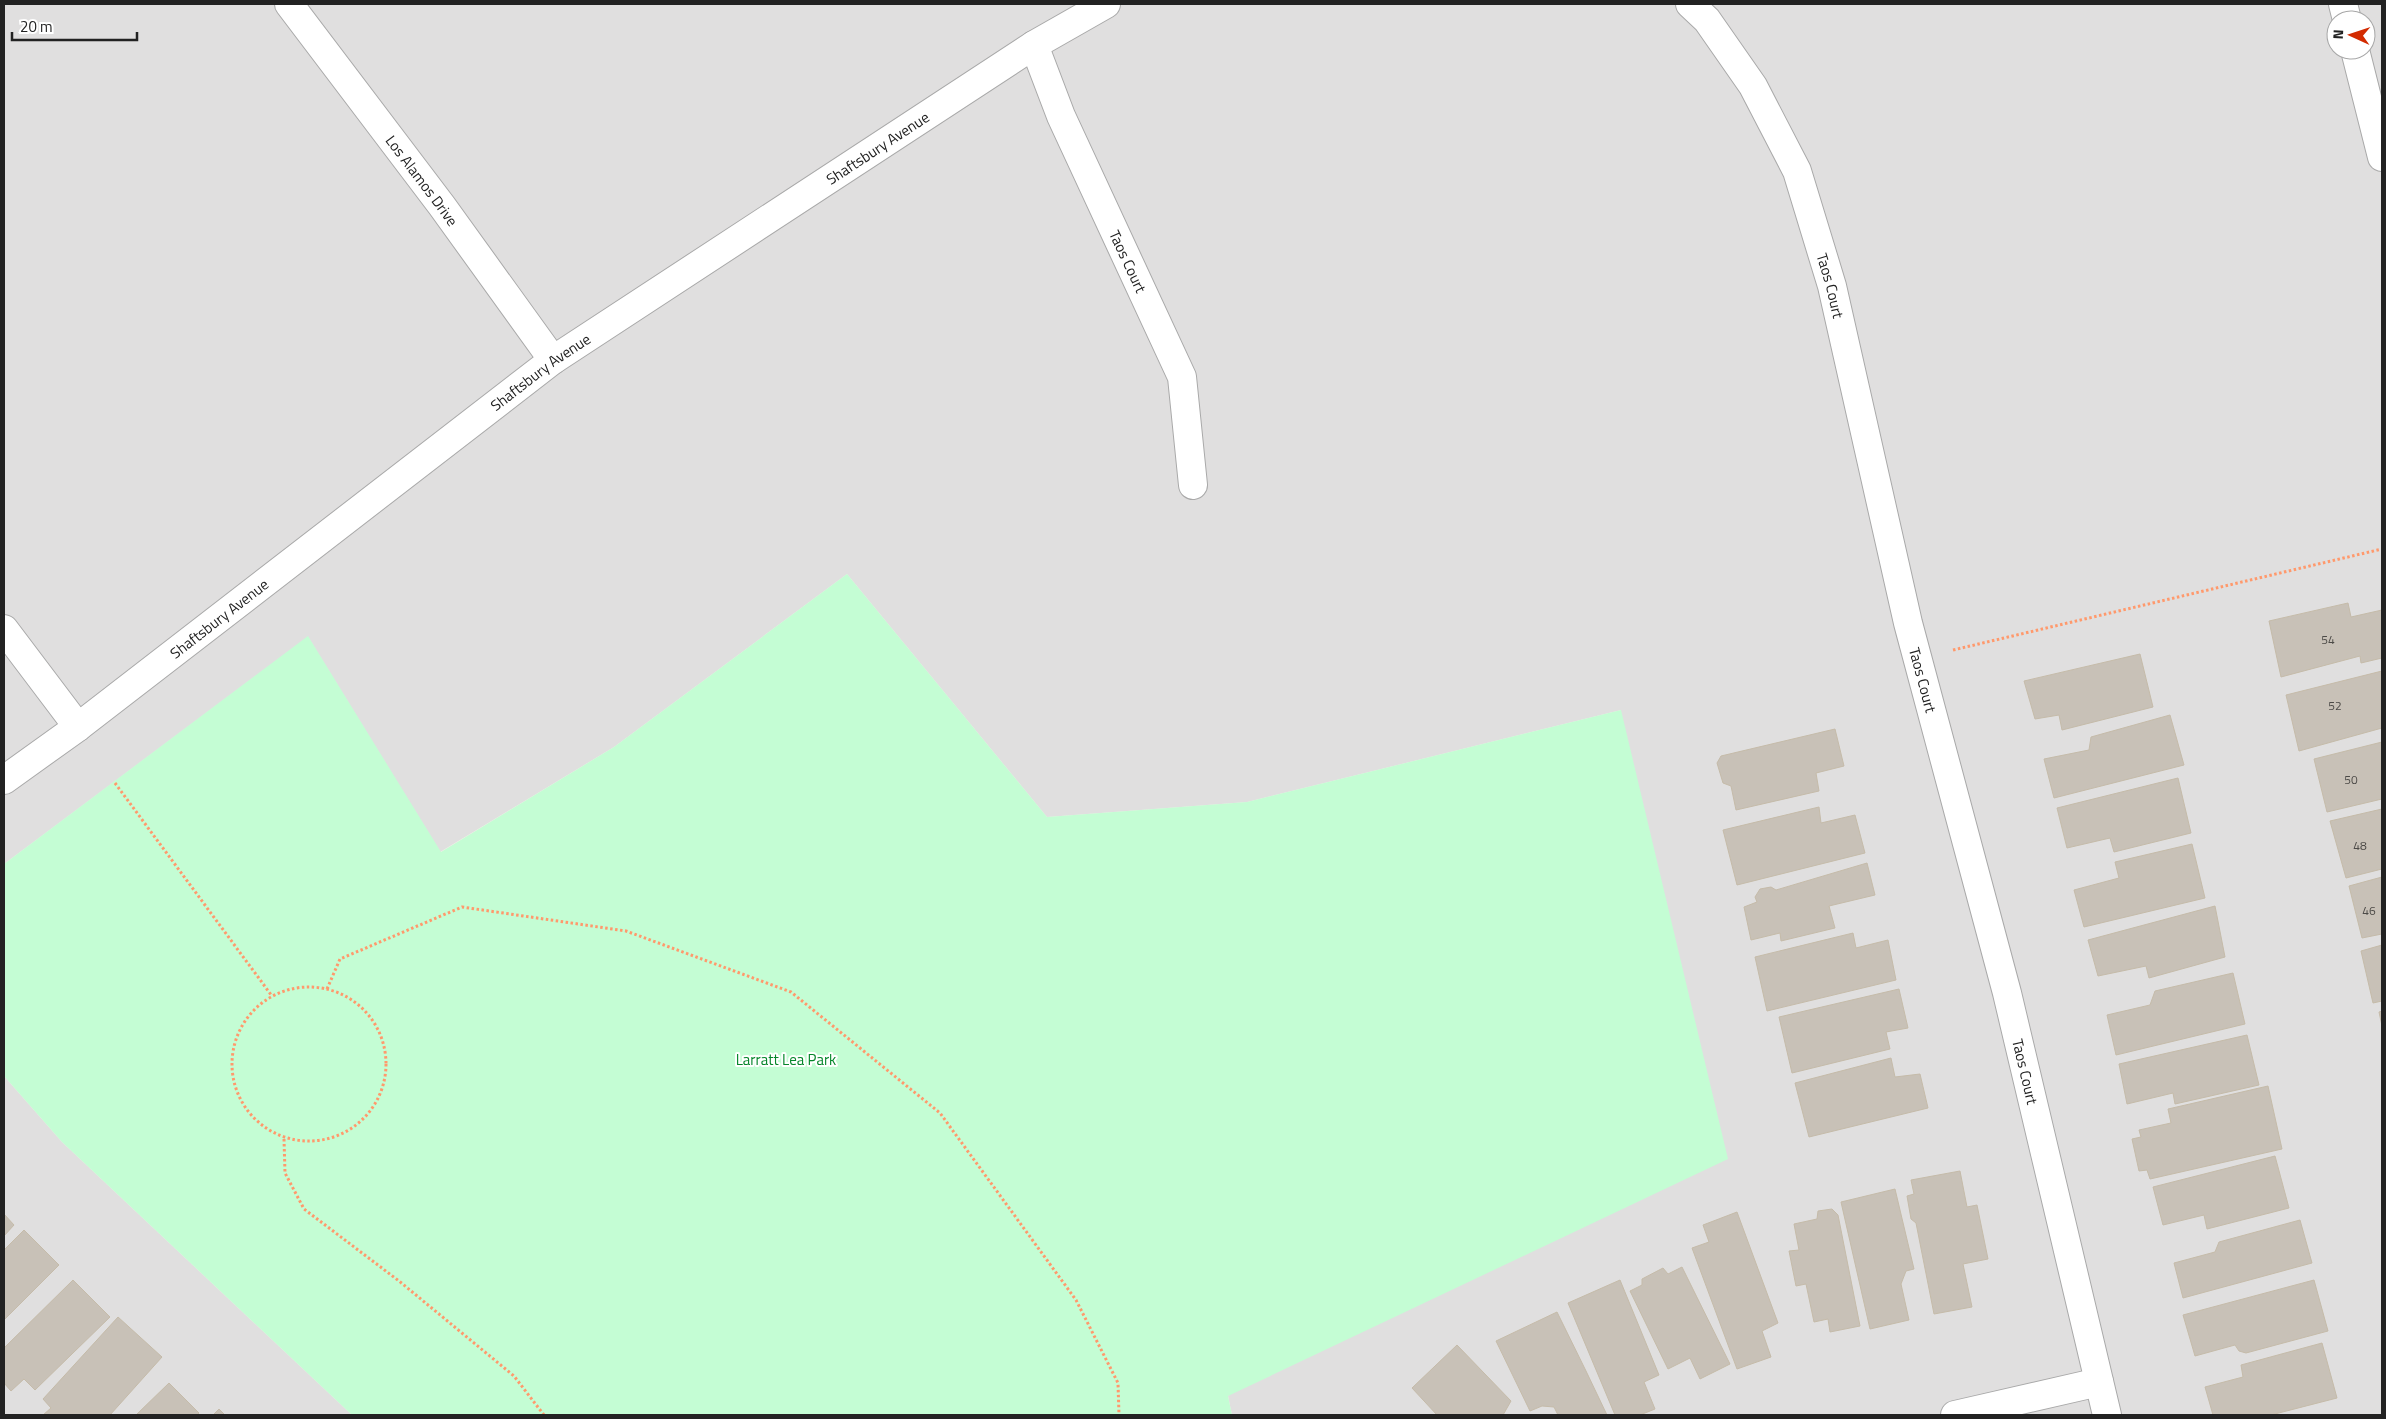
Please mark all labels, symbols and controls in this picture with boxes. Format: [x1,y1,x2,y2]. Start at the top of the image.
scale bar [12,10,138,42]
north arrow [2326,10,2376,60]
text: 20 m [20,15,53,38]
text: N [2327,29,2348,40]
street label: Shaftsbury Avenue [821,105,934,190]
street label: Los Alamos Drive [380,130,464,231]
street label: Taos Court [1104,226,1153,297]
street label: Taos Court [1811,250,1851,321]
street label: Shaftsbury Avenue [485,327,595,416]
street label: Shaftsbury Avenue [165,573,273,664]
house number: 54 [2321,630,2335,649]
street label: Taos Court [1903,645,1943,716]
house number: 52 [2328,696,2342,715]
house number: 50 [2344,770,2358,789]
house number: 48 [2353,836,2367,855]
house number: 46 [2362,901,2376,920]
street label: Taos Court [2007,1037,2045,1107]
park label: Larratt Lea Park [736,1048,836,1071]

